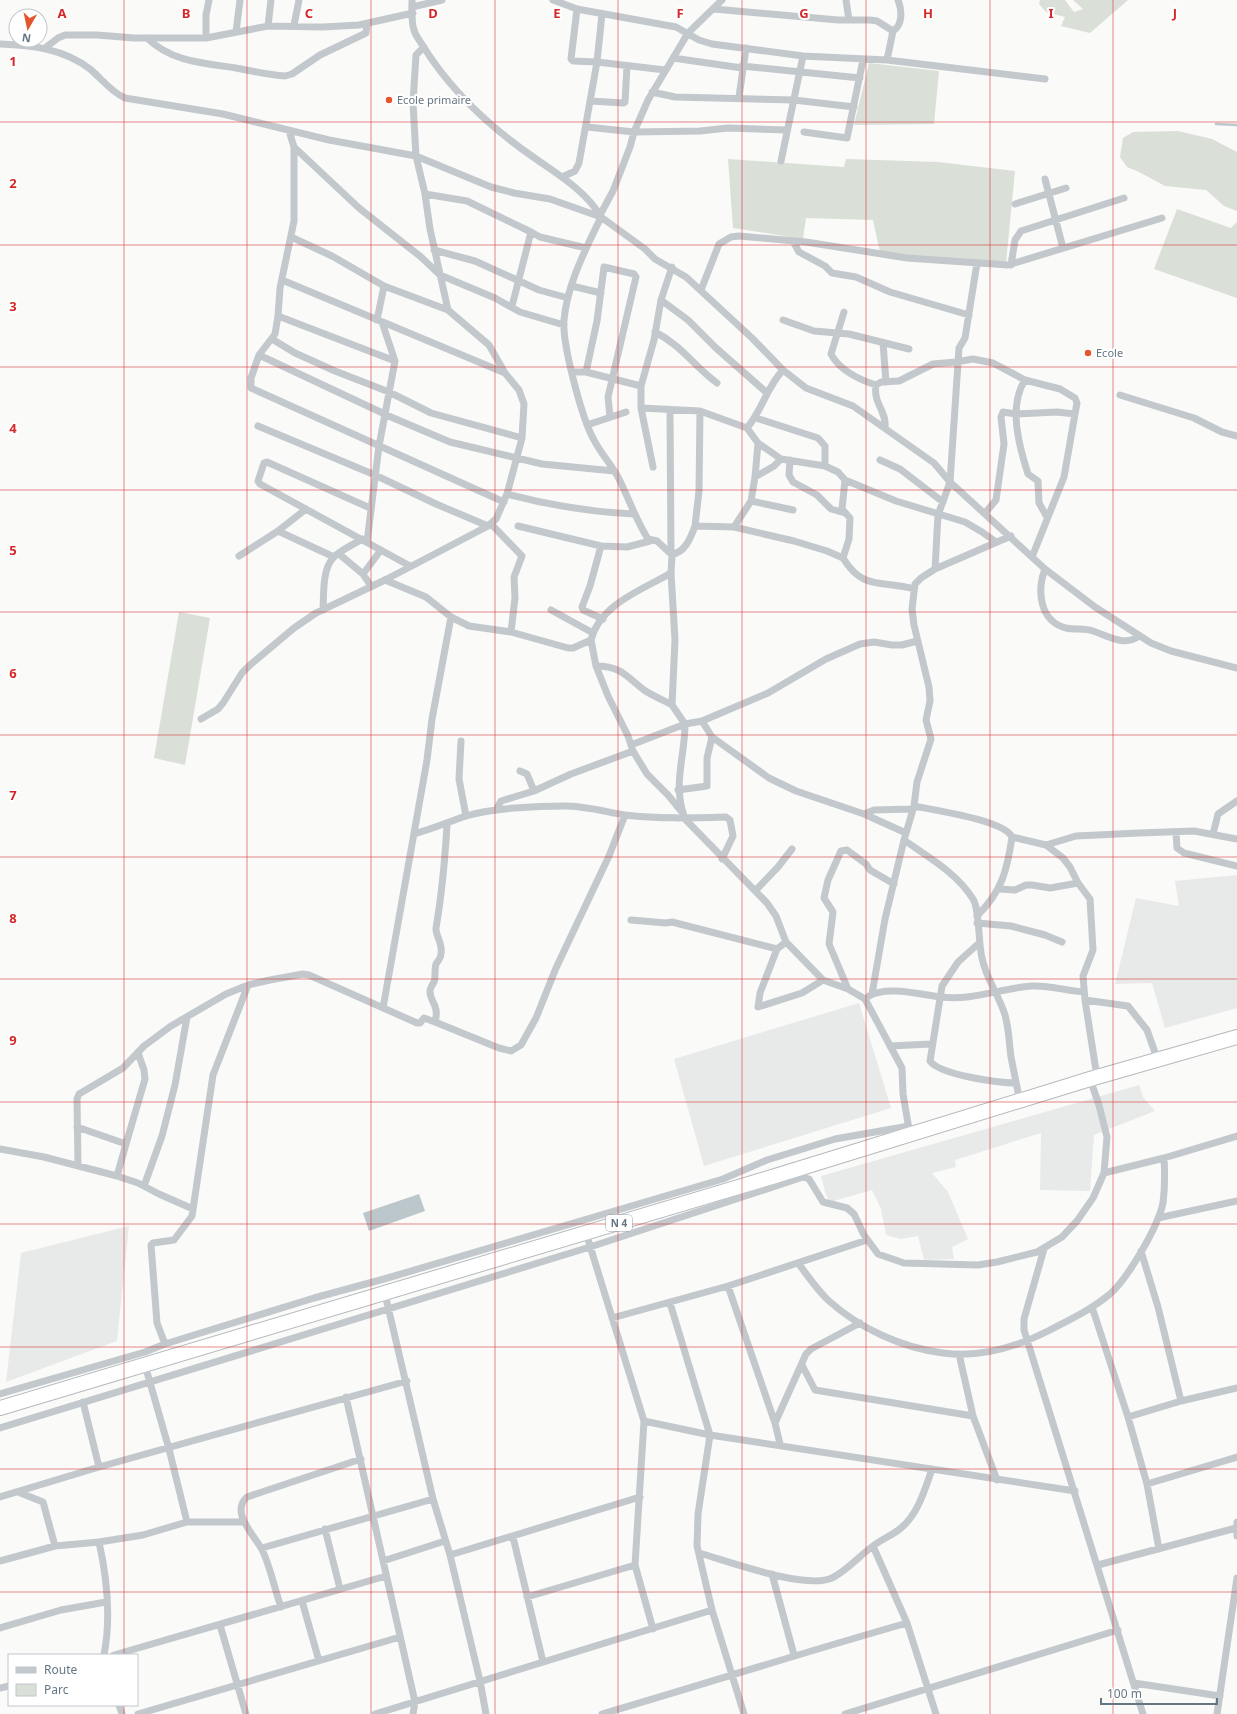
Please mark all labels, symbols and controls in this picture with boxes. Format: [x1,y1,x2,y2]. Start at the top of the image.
text: A [58,4,67,22]
text: B [182,4,190,22]
text: C [305,4,313,22]
text: D [428,4,438,22]
text: E [553,4,561,22]
text: F [676,4,684,22]
text: G [799,4,809,22]
text: H [923,4,933,22]
text: I [1048,4,1054,22]
text: J [1172,4,1177,22]
north arrow [8,8,48,48]
text: N [21,30,32,46]
text: 1 [9,52,17,70]
place label: Ecole primaire [397,92,471,107]
marker: Ecole primaire [384,95,394,105]
text: 2 [9,174,17,192]
text: 3 [9,297,17,315]
place label: Ecole [1096,345,1123,360]
marker: Ecole [1083,348,1093,358]
text: 4 [9,419,17,437]
text: 5 [9,541,17,559]
text: 6 [9,664,17,682]
text: 7 [9,786,17,804]
text: 8 [9,909,17,927]
text: 9 [9,1031,17,1049]
road number: N 4 [606,1215,632,1231]
legend [8,1654,138,1706]
text: Route [44,1661,77,1678]
scale bar [1101,1680,1217,1706]
text: Parc [44,1681,69,1698]
text: 100 m [1107,1685,1142,1702]

